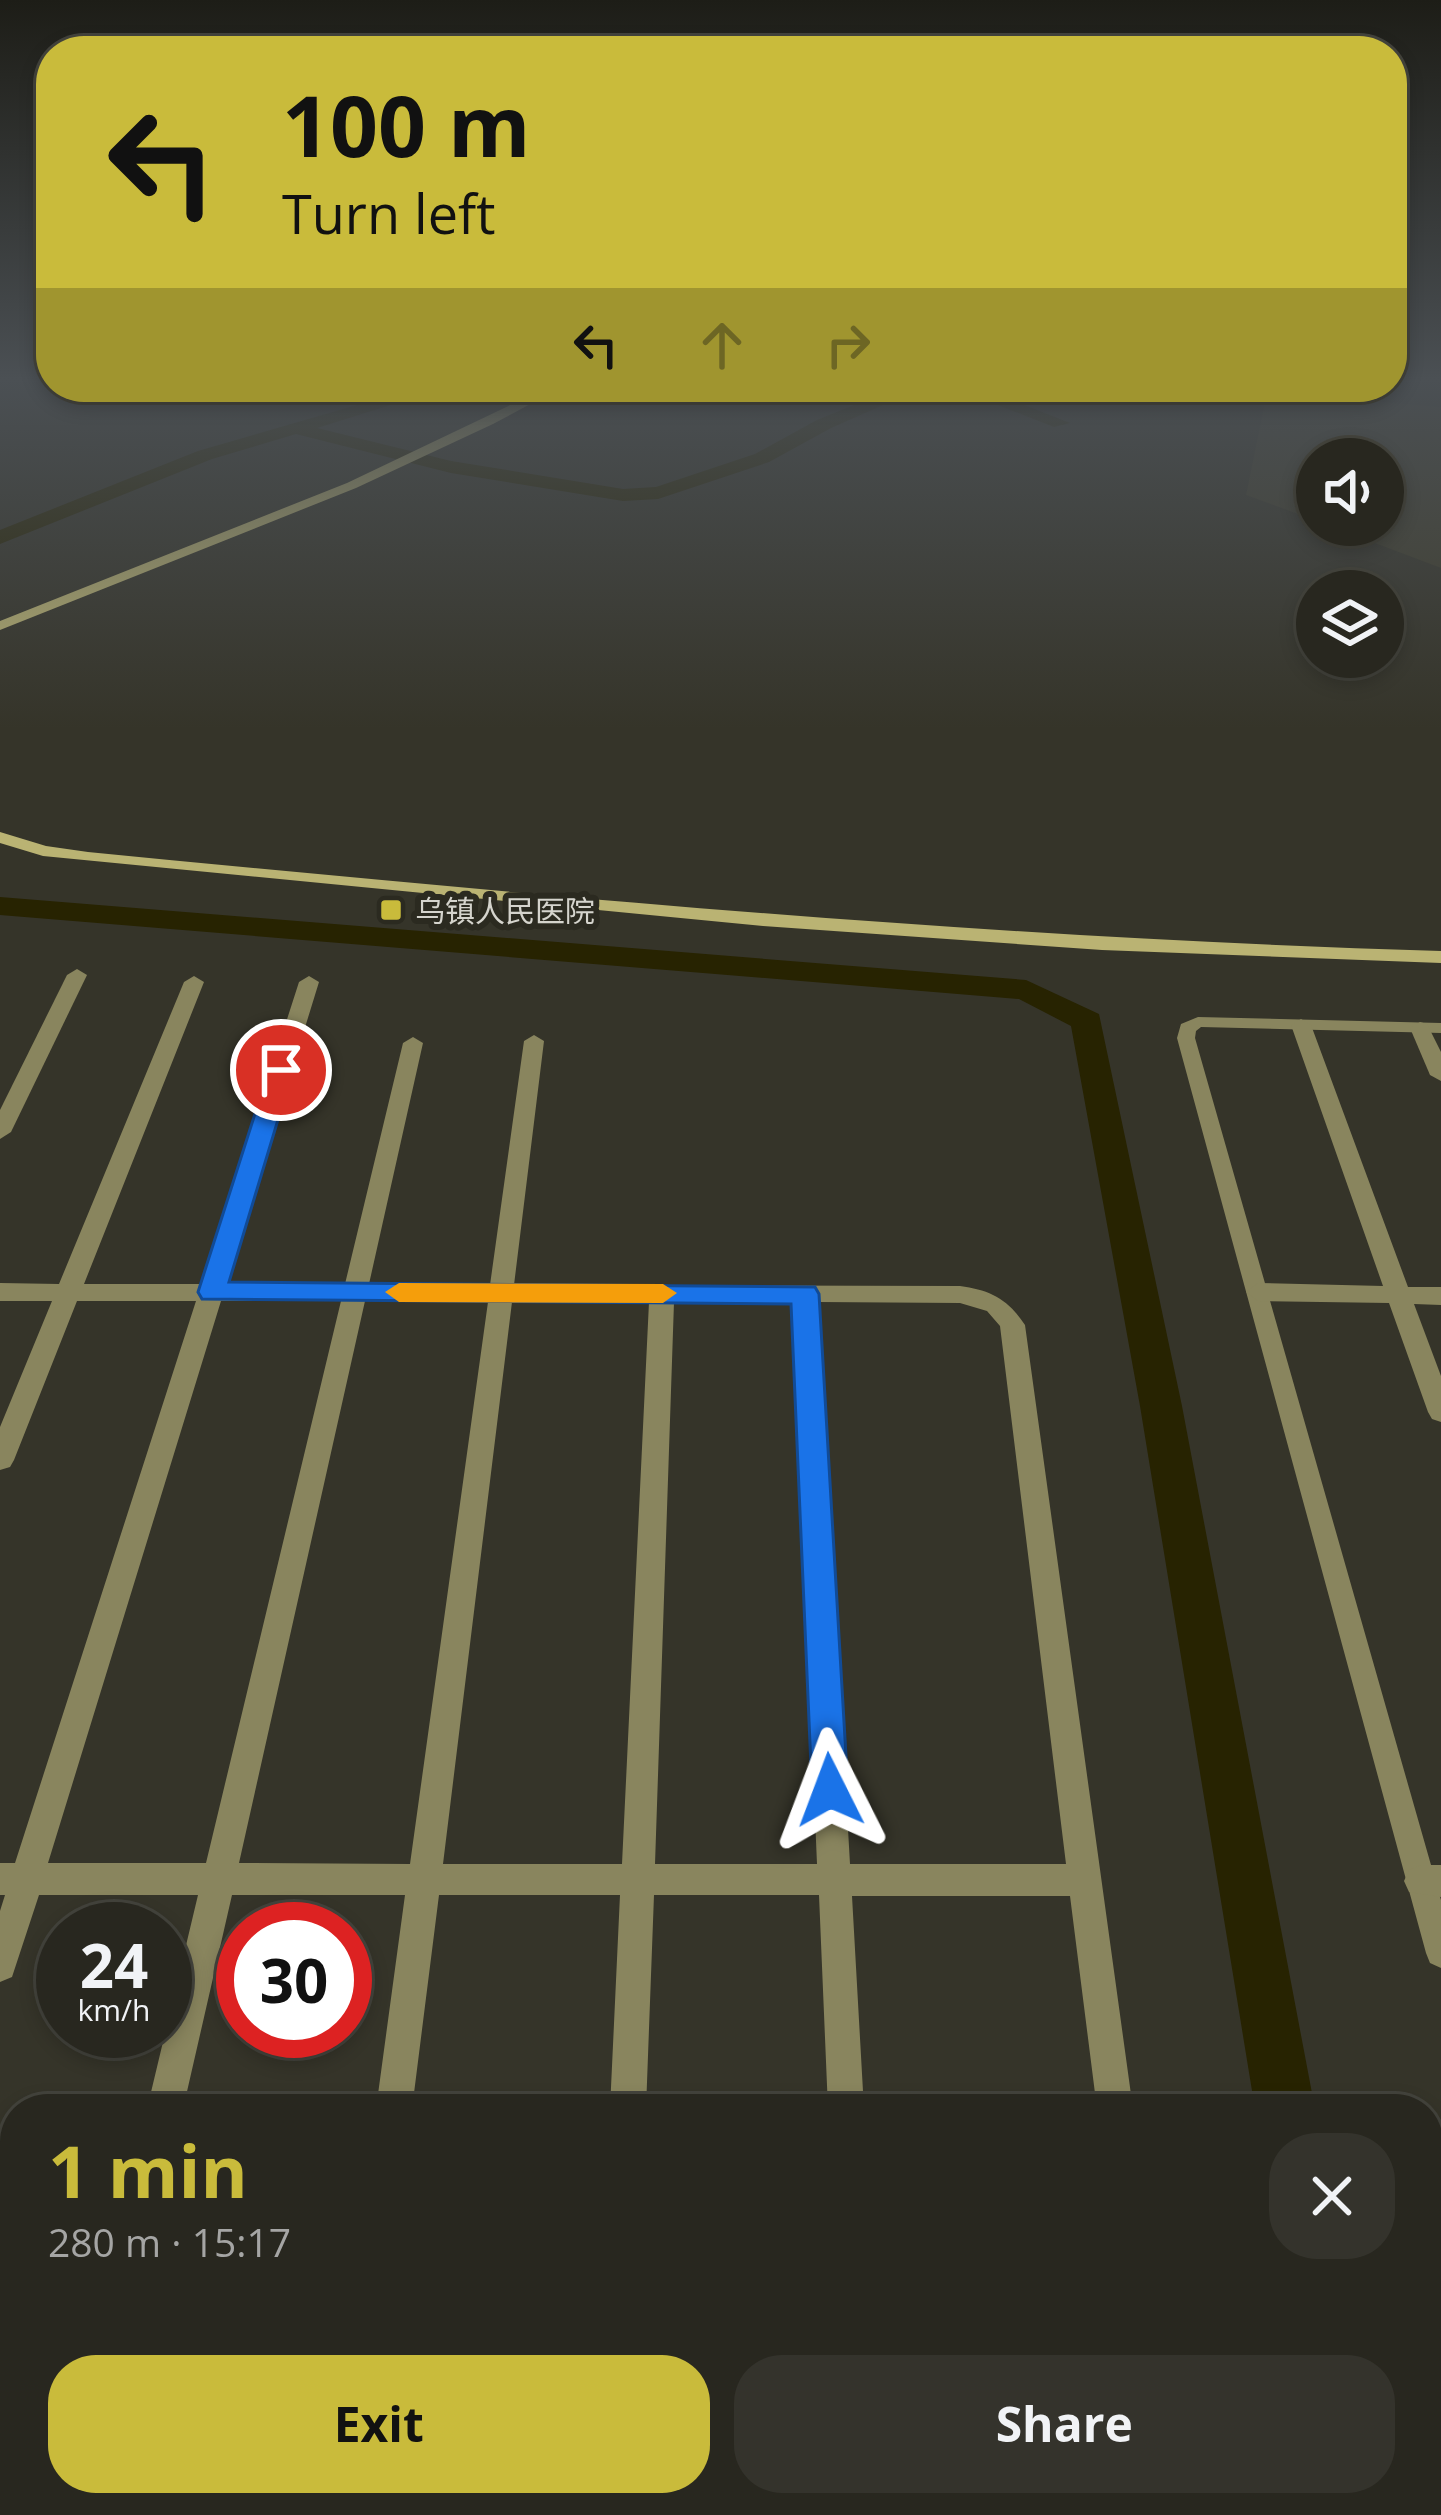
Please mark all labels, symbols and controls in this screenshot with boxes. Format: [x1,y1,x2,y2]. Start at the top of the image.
text: 100 m [282,67,530,182]
icon: left [84,84,240,240]
text: Turn left [282,176,495,250]
icon: left [563,312,629,378]
icon: ahead [689,312,755,378]
icon: right [815,312,881,378]
map controls [1296,438,1404,678]
button: sound [1296,438,1404,546]
button: layers [1296,570,1404,678]
place label: 乌镇人民医院 [415,890,595,931]
marker: 乌镇人民医院 [378,897,404,923]
pin [230,1019,332,1121]
icon: arrive [248,1037,314,1103]
position arrow [767,1727,893,1853]
speed limit sign: 30 [216,1902,372,2058]
text: 24 [80,1924,148,2006]
text: km/h [78,1989,150,2030]
text: 1 min [48,2121,248,2219]
button: close [1269,2133,1395,2259]
text: 280 m · 15:17 [48,2215,291,2268]
button: Exit [48,2355,710,2493]
button: Share [734,2355,1395,2493]

